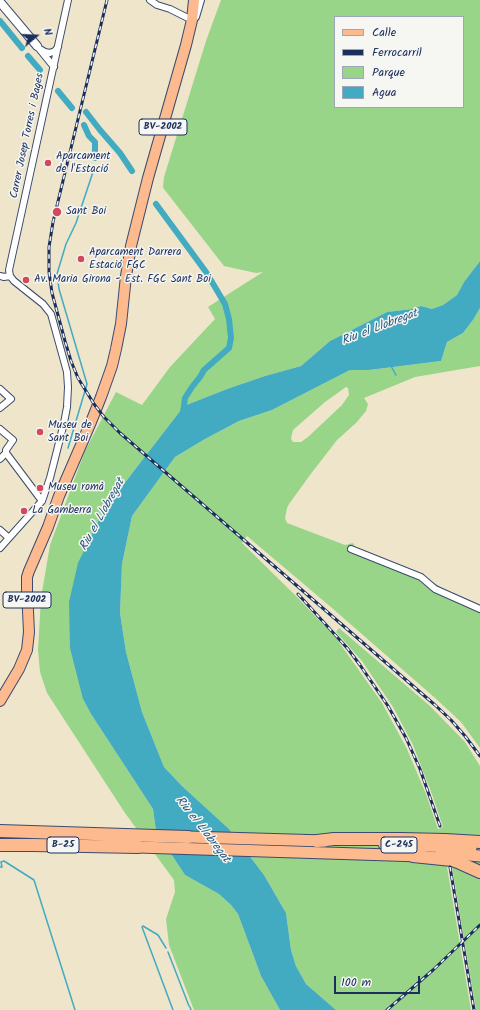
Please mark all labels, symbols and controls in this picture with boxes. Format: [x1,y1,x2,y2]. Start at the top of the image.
north arrow [16,16,56,56]
legend [334,16,464,108]
text: Calle [372,23,396,42]
text: N [38,26,57,38]
text: Ferrocarril [372,43,422,62]
text: Parque [372,63,405,82]
street label: Carrer Josep Torres i Bages [8,72,48,200]
text: Agua [372,83,396,102]
road number: BV-2002 [139,119,187,135]
place label: Aparcament de l'Estació [56,150,111,176]
marker: Aparcament de l'Estació [43,158,53,168]
place label: Sant Boi [66,205,106,219]
marker: Sant Boi [51,206,63,218]
place label: Aparcament Darrera Estació FGC [89,246,181,272]
marker: Aparcament Darrera Estació FGC [76,254,86,264]
place label: Av. Maria Girona - Est. FGC Sant Boi [34,273,211,287]
marker: Av. Maria Girona - Est. FGC Sant Boi [21,275,31,285]
water label: Riu el Llobregat [340,307,420,349]
place label: Museu de Sant Boi [48,419,92,445]
marker: Museu de Sant Boi [35,427,45,437]
water label: Riu el Llobregat [77,476,129,554]
place label: Museu romà [48,481,104,495]
marker: Museu romà [35,483,45,493]
place label: La Gamberra [32,504,91,518]
marker: La Gamberra [19,506,29,516]
road number: BV-2002 [3,592,51,608]
water label: Riu el Llobregat [172,794,232,866]
road number: B-25 [47,837,79,853]
road number: C-245 [381,837,417,853]
scale bar [336,968,422,994]
text: 100 m [341,973,371,992]

